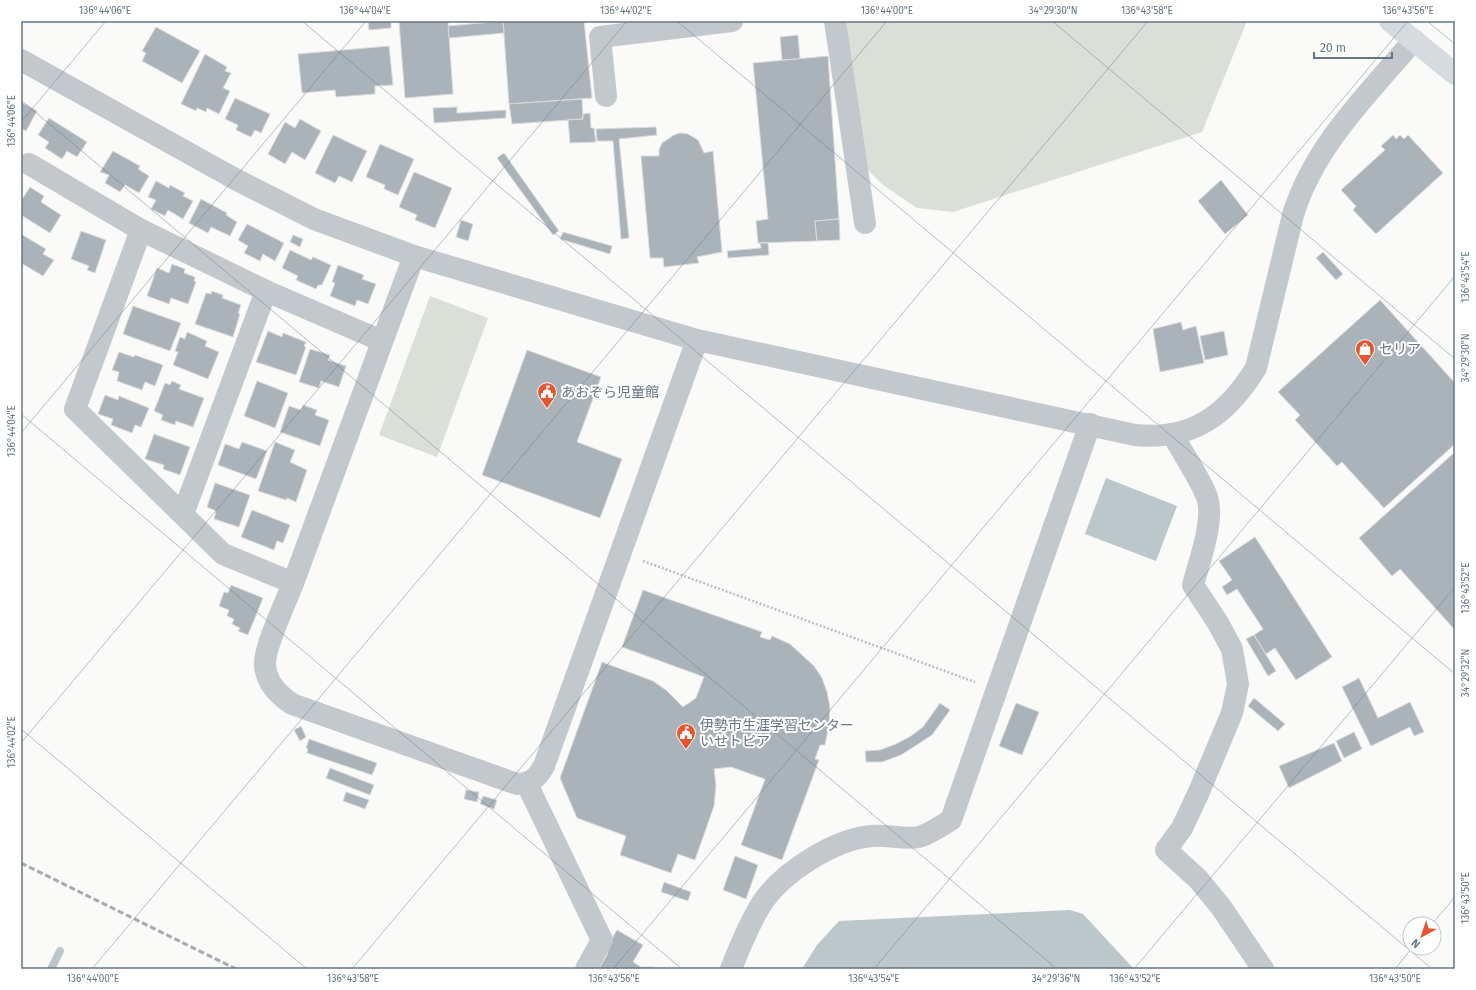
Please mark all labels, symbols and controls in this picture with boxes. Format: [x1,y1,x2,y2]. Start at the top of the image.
text: 136°44'06"E [79,5,131,17]
text: 136°44'04"E [339,5,391,17]
text: 136°44'02"E [600,5,652,17]
text: 136°44'00"E [861,5,913,17]
text: 34°29'30"N [1028,5,1078,17]
text: 136°43'58"E [1121,5,1173,17]
text: 136°43'56"E [1382,5,1434,17]
scale bar [1314,34,1392,60]
text: 20 m [1320,41,1346,55]
text: 136°44'06"E [6,95,18,147]
text: 136°43'54"E [1460,251,1472,303]
text: 34°29'30"N [1460,333,1472,383]
shop icon: セリア [1354,338,1376,366]
place label: セリア [1379,341,1421,358]
public building icon: あおぞら児童館 [536,381,558,409]
place label: あおぞら児童館 [561,384,659,401]
text: 136°44'04"E [6,405,18,457]
text: 136°43'52"E [1460,562,1472,614]
text: 34°29'32"N [1460,649,1472,697]
text: 136°44'02"E [6,716,18,768]
place label: 伊勢市生涯学習センター いせトピア [700,717,854,750]
public building icon: 伊勢市生涯学習センター いせトピア [675,722,697,750]
text: 136°43'50"E [1460,872,1472,924]
north arrow [1402,916,1442,956]
text: N [1409,936,1423,951]
text: 136°44'00"E [67,973,119,985]
text: 136°43'58"E [327,973,379,985]
text: 136°43'56"E [588,973,640,985]
text: 136°43'54"E [848,973,900,985]
text: 34°29'36"N [1032,973,1080,985]
text: 136°43'52"E [1109,973,1161,985]
text: 136°43'50"E [1369,973,1421,985]

